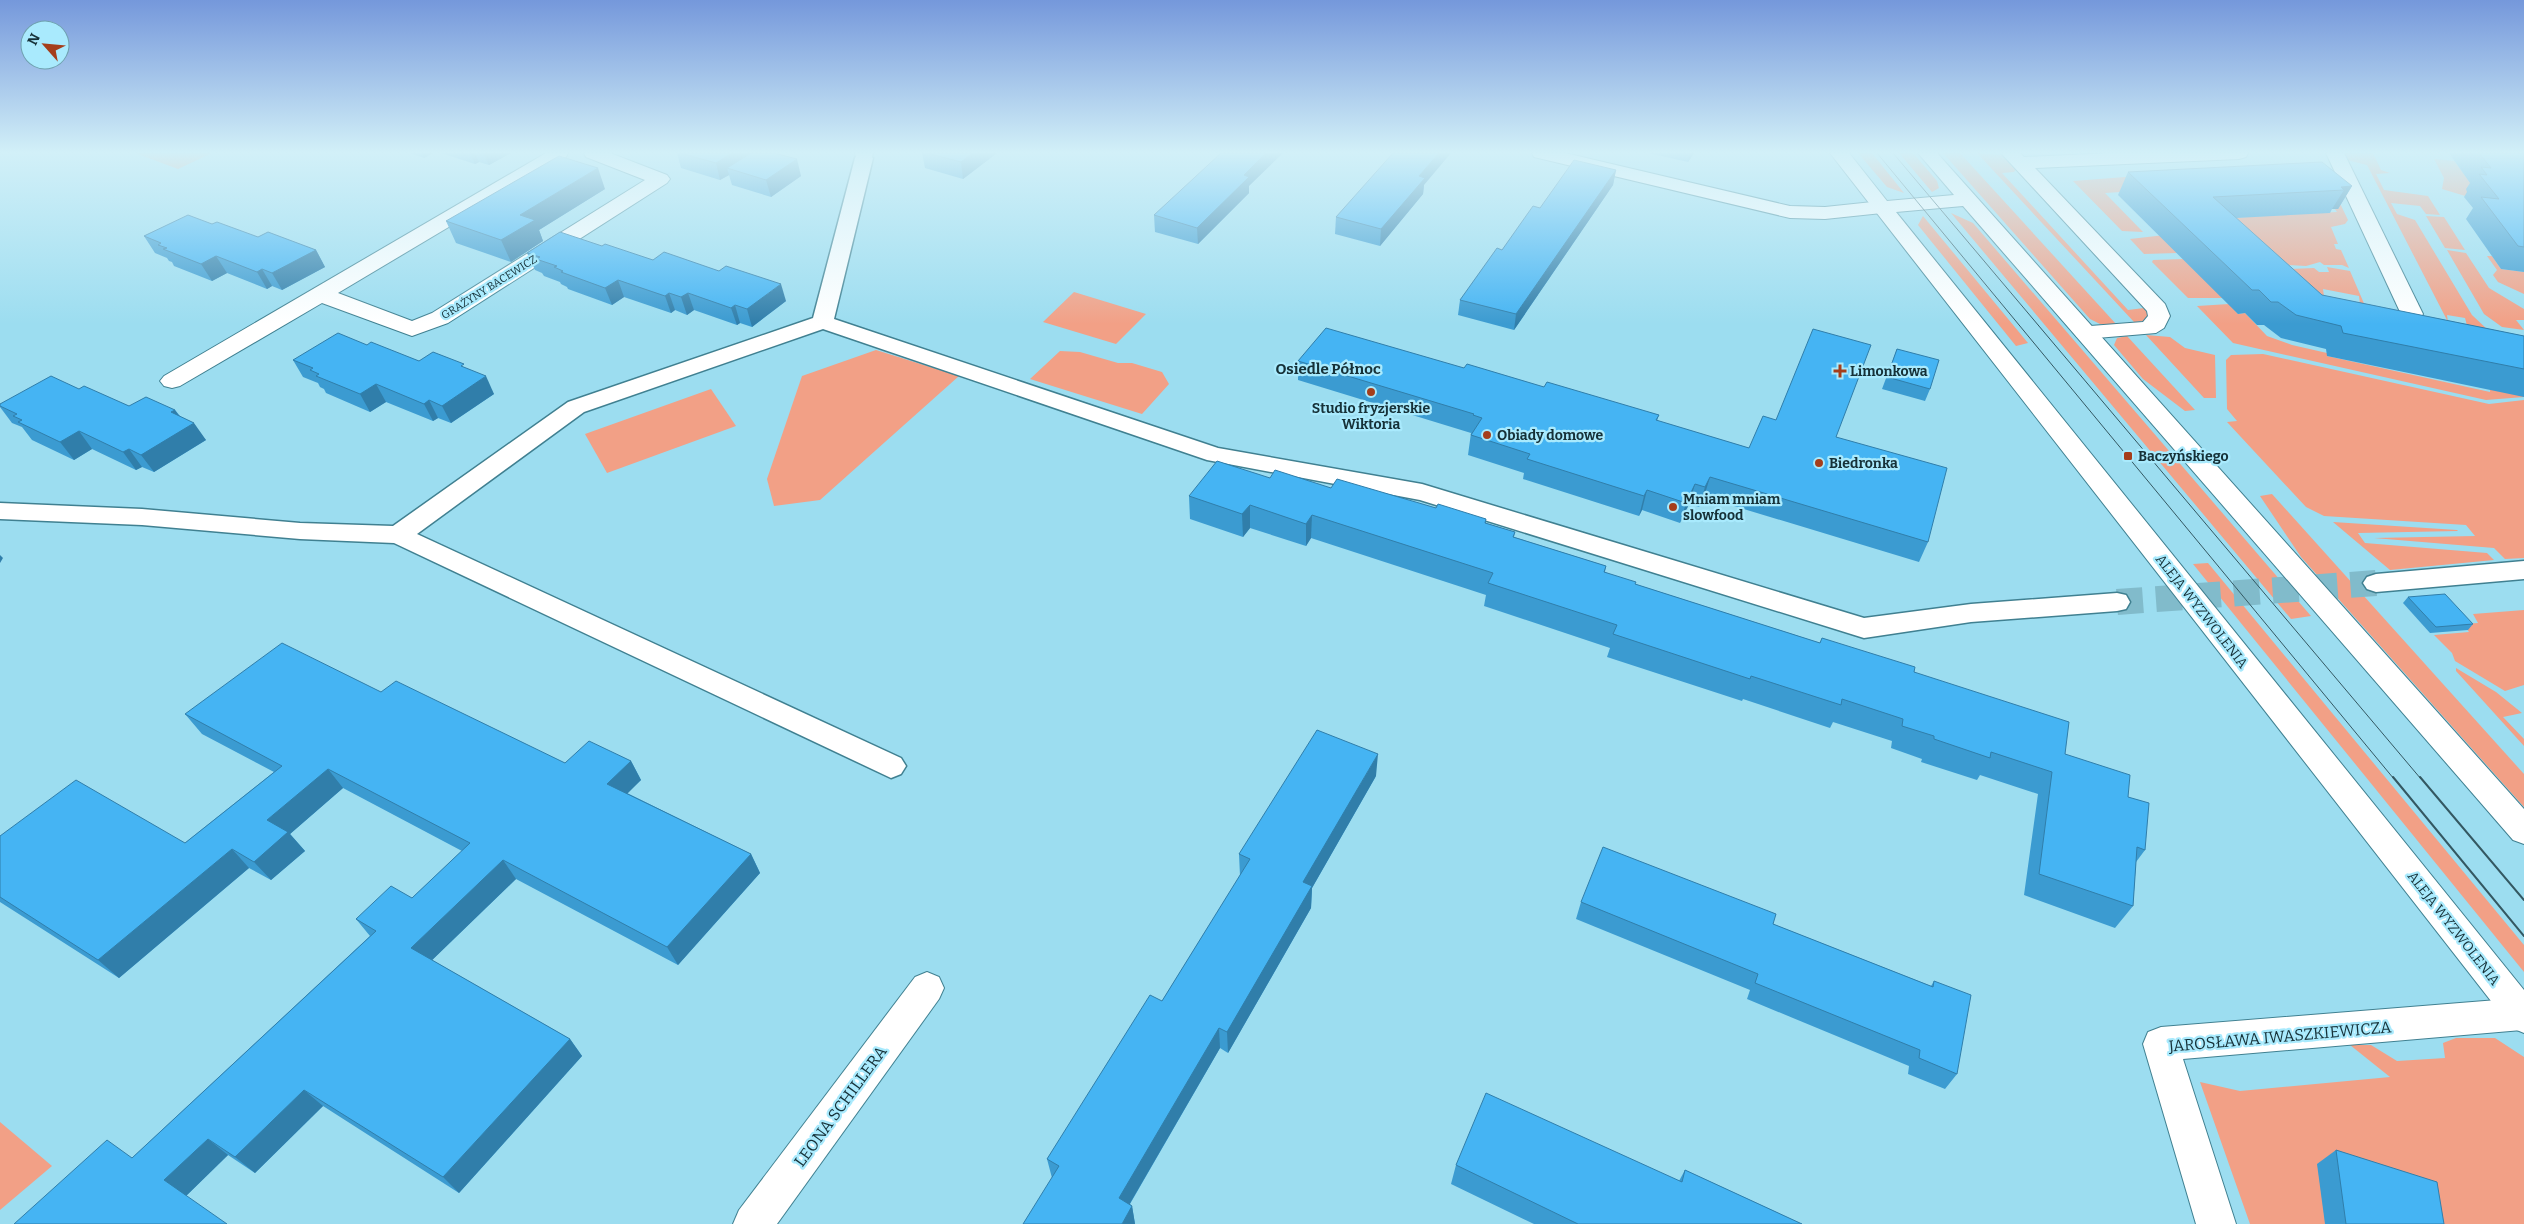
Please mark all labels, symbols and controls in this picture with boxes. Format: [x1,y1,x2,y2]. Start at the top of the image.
north arrow [20,20,70,70]
text: N [24,30,44,48]
street label: GRAŻYNY BACEWICZ [439,252,540,322]
district label: Osiedle Północ [1275,360,1381,378]
place label: Limonkowa [1850,363,1928,380]
marker: Limonkowa [1834,365,1846,377]
marker: Studio fryzjerskie Wiktoria [1365,386,1377,398]
place label: Studio fryzjerskie Wiktoria [1312,400,1430,433]
place label: Obiady domowe [1497,427,1603,444]
marker: Obiady domowe [1481,429,1493,441]
place label: Baczyńskiego [2138,448,2229,465]
marker: Baczyńskiego [2122,450,2134,462]
place label: Biedronka [1829,455,1898,472]
marker: Biedronka [1813,457,1825,469]
place label: Mniam mniam slowfood [1683,491,1781,524]
marker: Mniam mniam slowfood [1667,501,1679,513]
street label: ALEJA WYZWOLENIA [2152,551,2251,672]
street label: ALEJA WYZWOLENIA [2404,868,2503,989]
street label: JAROSŁAWA IWASZKIEWICZA [2167,1017,2393,1056]
street label: LEONA SCHILLERA [790,1042,891,1170]

